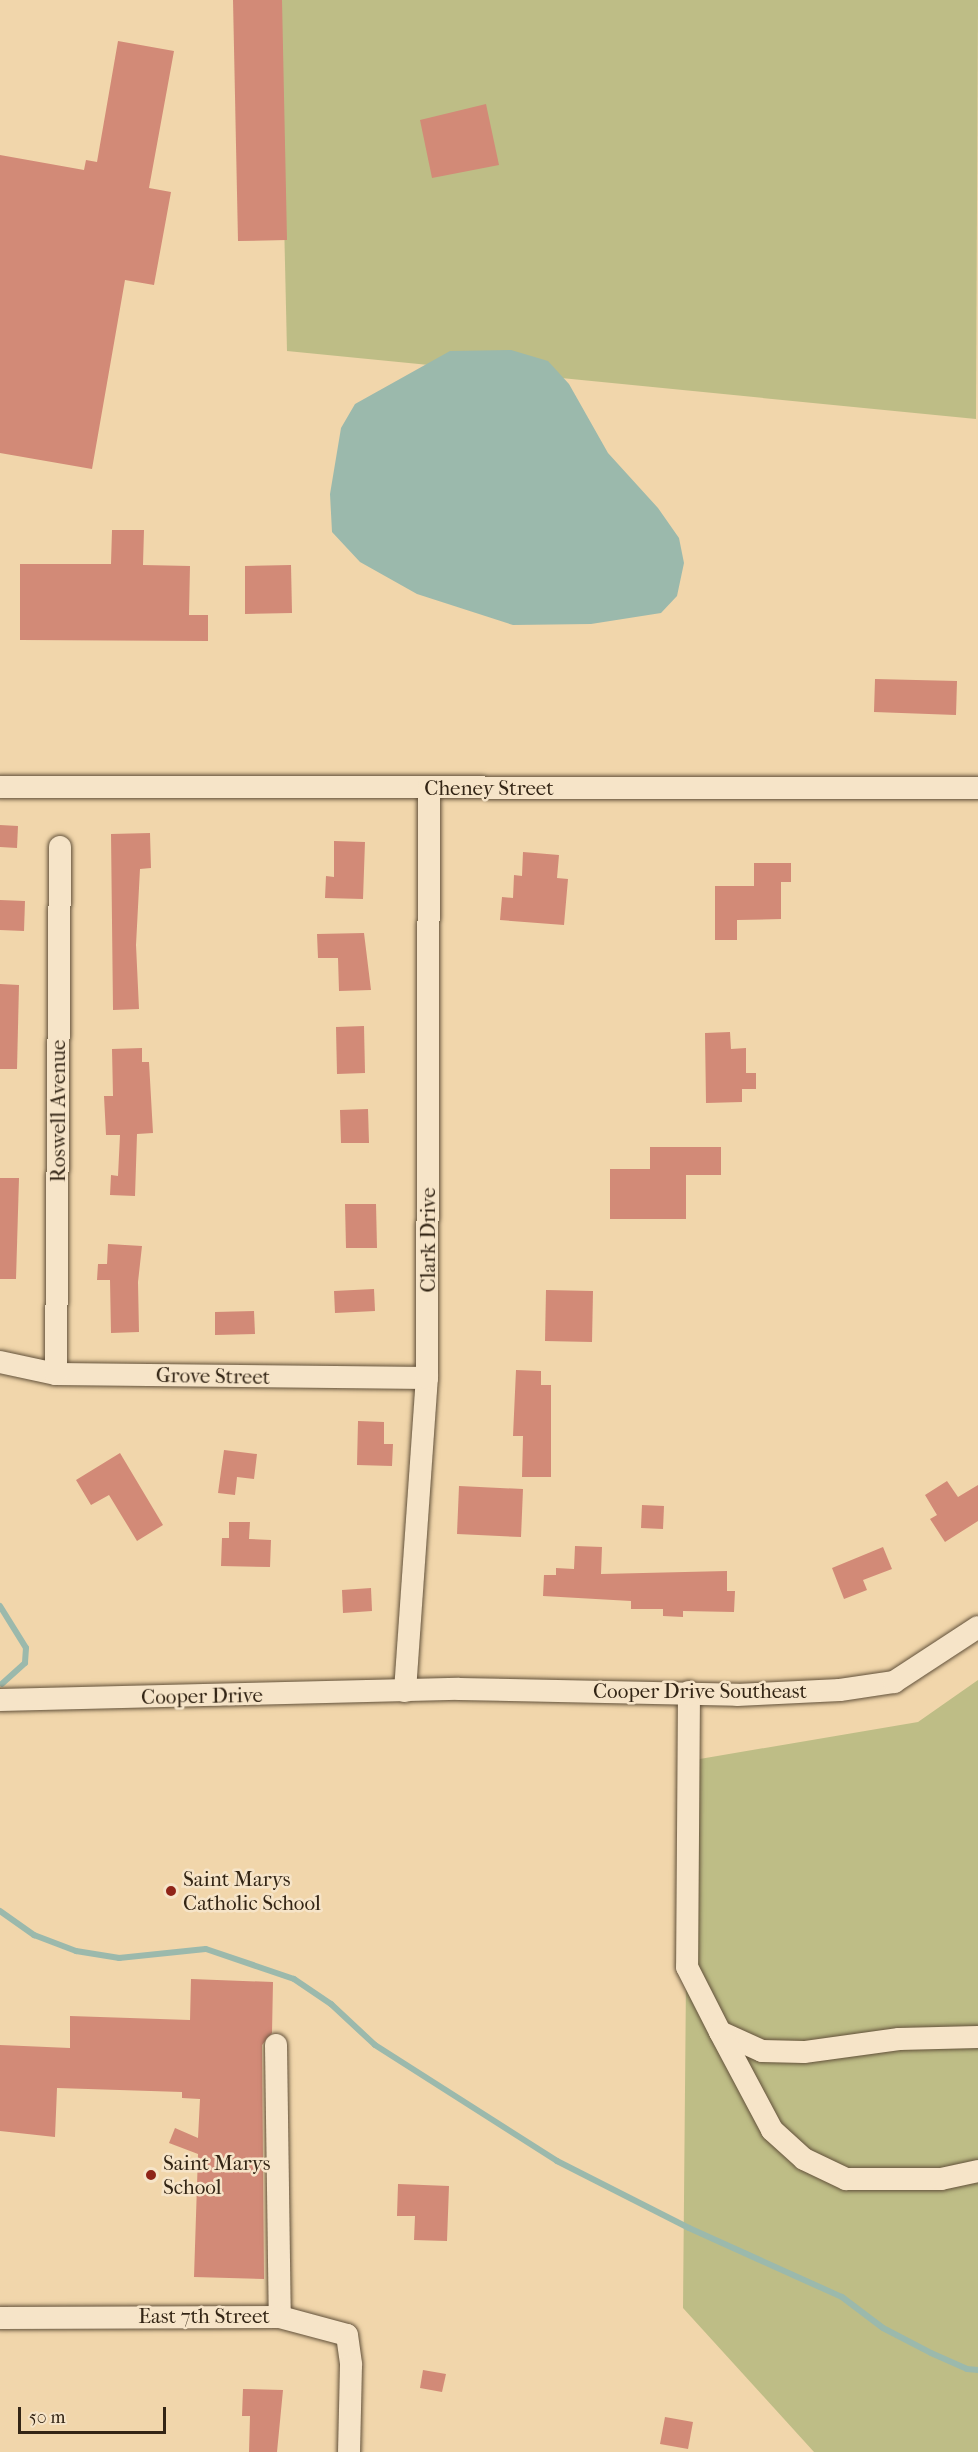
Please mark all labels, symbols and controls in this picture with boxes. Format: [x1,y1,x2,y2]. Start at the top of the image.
street label: Cheney Street [424,775,554,801]
street label: Roswell Avenue [45,1040,71,1182]
street label: Clark Drive [415,1187,441,1293]
street label: Grove Street [156,1362,270,1390]
street label: Cooper Drive Southeast [593,1678,807,1704]
street label: Cooper Drive [141,1682,263,1710]
place label: Saint Marys Catholic School [183,1866,321,1916]
marker: Saint Marys Catholic School [164,1884,178,1898]
place label: Saint Marys School [163,2150,271,2200]
marker: Saint Marys School [144,2168,158,2182]
street label: East 7th Street [138,2303,270,2329]
scale bar [21,2395,170,2433]
text: 50 m [29,2407,65,2428]

